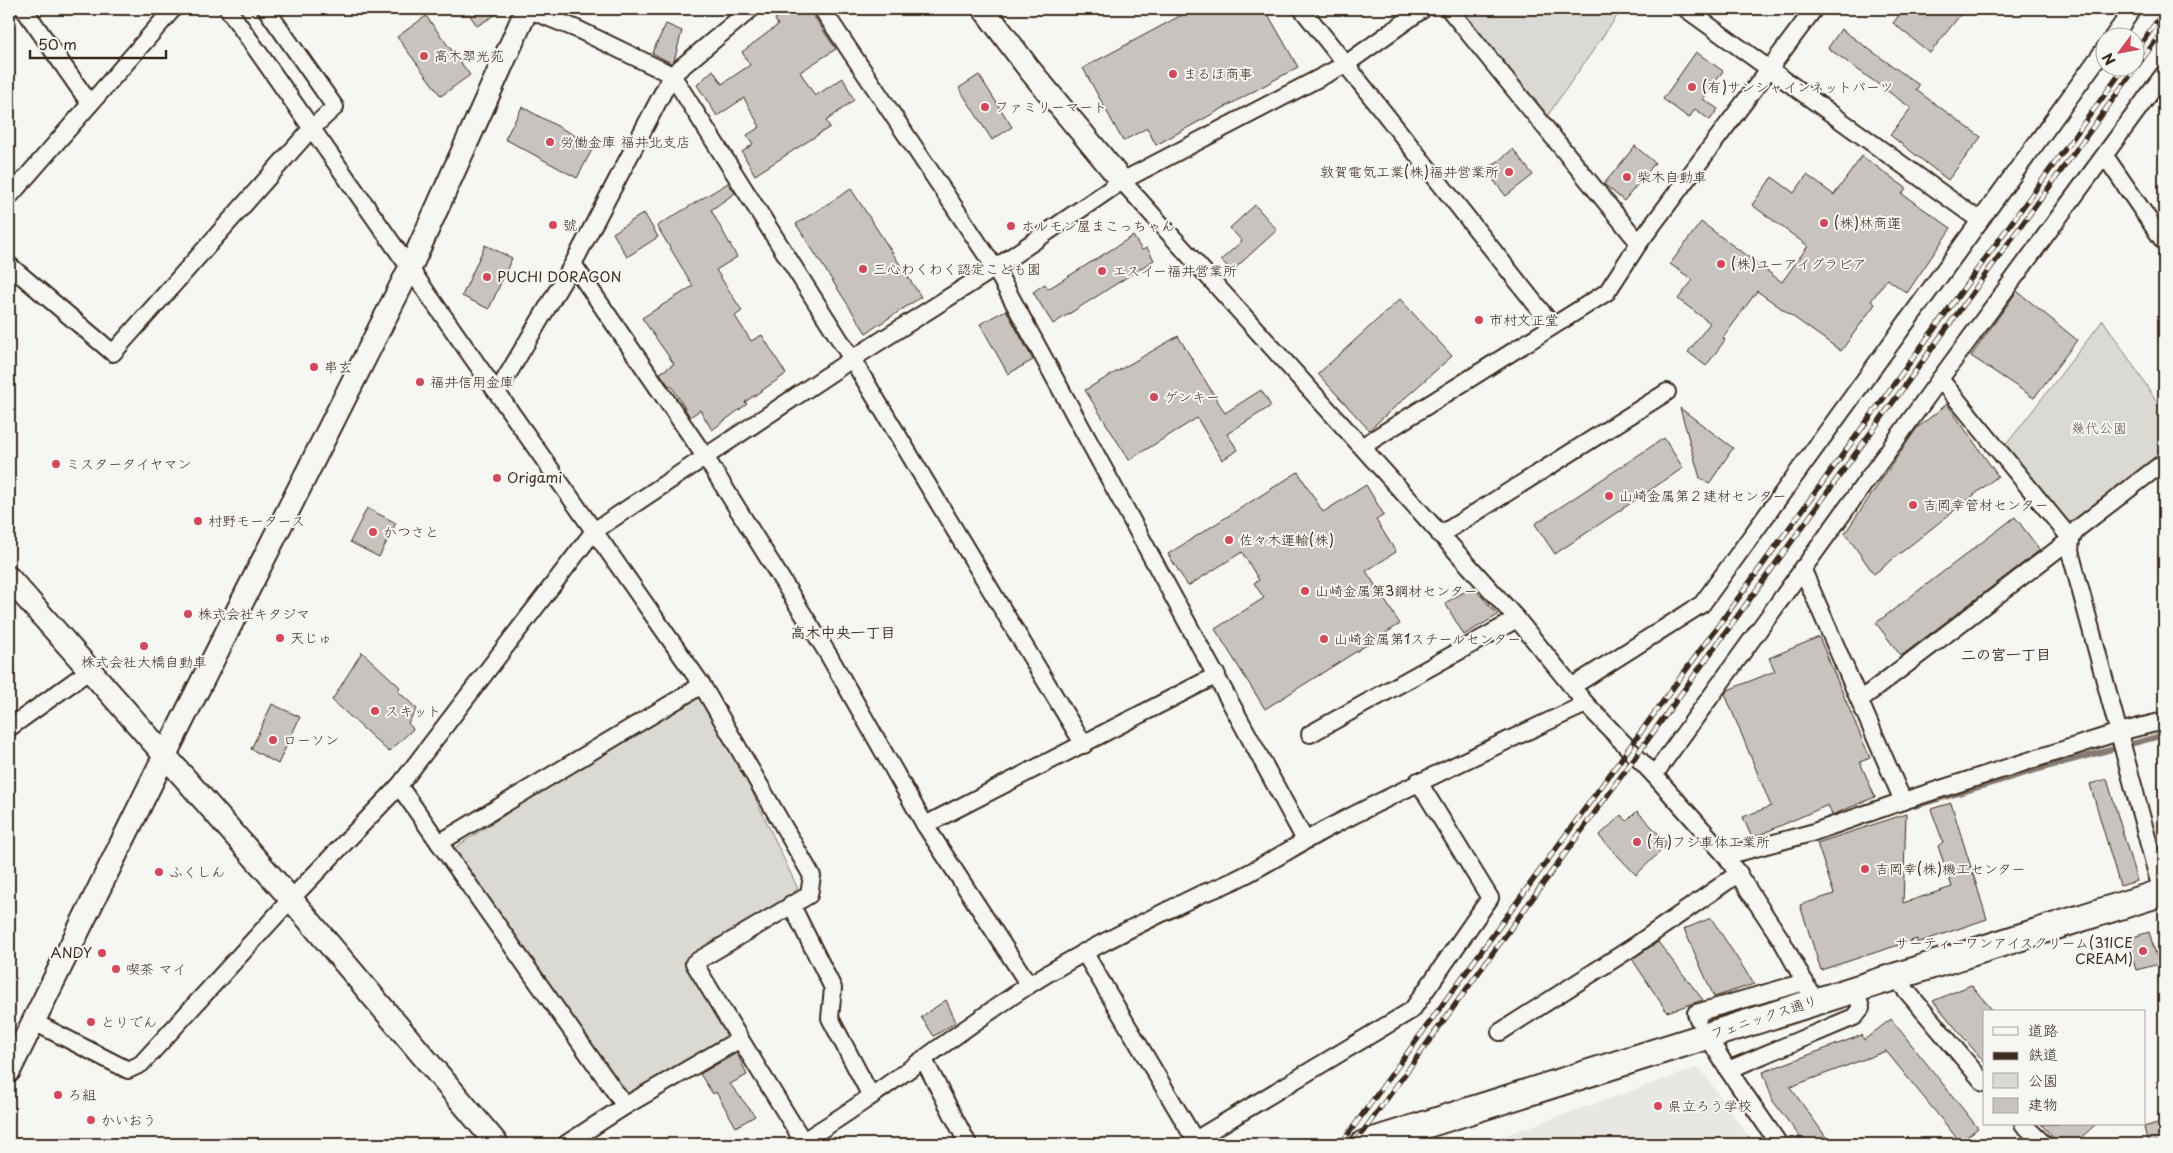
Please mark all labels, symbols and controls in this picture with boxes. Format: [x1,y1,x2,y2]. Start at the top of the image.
scale bar [30,28,166,60]
north arrow [2096,28,2146,78]
text: 50 m [38,32,77,55]
place label: 高木翆光苑 [434,45,504,66]
text: N [2097,49,2120,69]
marker: 高木翆光苑 [418,50,430,62]
place label: まるほ商事 [1183,63,1253,84]
marker: まるほ商事 [1167,68,1179,80]
place label: (有)サンシャインネットパーツ [1702,76,1894,97]
marker: (有)サンシャインネットパーツ [1686,81,1698,93]
place label: ファミリーマート [995,96,1107,117]
marker: ファミリーマート [979,101,991,113]
place label: 労働金庫 福井北支店 [560,131,691,152]
marker: 労働金庫 福井北支店 [544,136,556,148]
place label: 敦賀電気工業(株)福井営業所 [1320,161,1499,182]
marker: 敦賀電気工業(株)福井営業所 [1503,166,1515,178]
place label: 柴木自動車 [1637,166,1707,187]
marker: 柴木自動車 [1621,171,1633,183]
place label: (株)林商運 [1834,212,1901,233]
place label: 號 [563,214,577,235]
place label: ホルモン屋まこっちゃん [1021,215,1175,236]
marker: (株)林商運 [1818,217,1830,229]
marker: 號 [547,219,559,231]
marker: ホルモン屋まこっちゃん [1005,220,1017,232]
place label: (株)ユーアイグラビア [1731,253,1866,274]
place label: 三心わくわく認定こども園 [873,258,1041,279]
marker: (株)ユーアイグラビア [1715,258,1727,270]
place label: エスイー福井営業所 [1112,260,1237,281]
marker: 三心わくわく認定こども園 [857,263,869,275]
marker: エスイー福井営業所 [1096,265,1108,277]
place label: PUCHI DORAGON [497,266,622,287]
marker: PUCHI DORAGON [481,271,493,283]
place label: 市村文正堂 [1489,309,1559,330]
marker: 市村文正堂 [1473,314,1485,326]
place label: 串玄 [324,356,352,377]
marker: 串玄 [308,361,320,373]
place label: 福井信用金庫 [430,371,514,392]
marker: 福井信用金庫 [414,376,426,388]
place label: ゲンキー [1164,386,1220,407]
marker: ゲンキー [1148,391,1160,403]
park label: 幾代公園 [2071,417,2127,438]
place label: ミスタータイヤマン [66,453,191,474]
marker: ミスタータイヤマン [50,458,62,470]
place label: Origami [507,467,562,488]
marker: Origami [491,472,503,484]
place label: 山崎金属第２建材センター [1619,485,1786,506]
marker: 山崎金属第２建材センター [1603,490,1615,502]
place label: 吉岡幸管材センター [1923,494,2048,515]
marker: 吉岡幸管材センター [1907,499,1919,511]
place label: 村野モータース [208,510,305,531]
marker: 村野モータース [192,515,204,527]
place label: かつさと [383,521,439,542]
marker: かつさと [367,526,379,538]
place label: 佐々木運輸(株) [1239,529,1334,550]
marker: 佐々木運輸(株) [1223,534,1235,546]
place label: 山崎金属第3鋼材センター [1315,580,1478,601]
marker: 山崎金属第3鋼材センター [1299,585,1311,597]
place label: 株式会社キタジマ [198,603,310,624]
marker: 株式会社キタジマ [182,608,194,620]
district label: 高木中央一丁目 [790,620,896,643]
place label: 天じゅ [290,627,332,648]
place label: 山崎金属第1スチールセンター [1334,628,1521,649]
marker: 天じゅ [274,632,286,644]
marker: 山崎金属第1スチールセンター [1318,633,1330,645]
marker: 株式会社大橋自動車 [138,640,150,652]
district label: 二の宮一丁目 [1961,642,2051,665]
place label: 株式会社大橋自動車 [81,651,207,672]
place label: スキット [385,700,441,721]
marker: スキット [369,705,381,717]
place label: ローソン [283,729,339,750]
marker: ローソン [267,734,279,746]
place label: (有)フジ車体工業所 [1647,831,1770,852]
marker: (有)フジ車体工業所 [1631,836,1643,848]
place label: 吉岡幸(株)機工センター [1875,858,2025,879]
place label: ふくしん [169,861,225,882]
marker: 吉岡幸(株)機工センター [1859,863,1871,875]
marker: ふくしん [153,866,165,878]
place label: サーティーワンアイスクリーム(31ICE CREAM) [1895,932,2133,969]
place label: ANDY [51,942,92,963]
marker: サーティーワンアイスクリーム(31ICE CREAM) [2137,945,2149,957]
marker: ANDY [96,947,108,959]
place label: 喫茶 マイ [126,958,186,979]
marker: 喫茶 マイ [110,963,122,975]
street label: フェニックス通り [1707,989,1820,1044]
legend [1983,1010,2146,1126]
place label: とりでん [101,1011,157,1032]
marker: とりでん [85,1016,97,1028]
text: 道路 [2028,1018,2058,1041]
text: 鉄道 [2028,1042,2058,1065]
text: 公園 [2028,1068,2058,1091]
place label: ろ組 [68,1084,96,1105]
marker: ろ組 [52,1089,64,1101]
text: 建物 [2028,1092,2058,1115]
place label: 県立ろう学校 [1668,1095,1752,1116]
marker: 県立ろう学校 [1652,1100,1664,1112]
place label: かいおう [101,1109,156,1130]
marker: かいおう [85,1114,97,1126]

